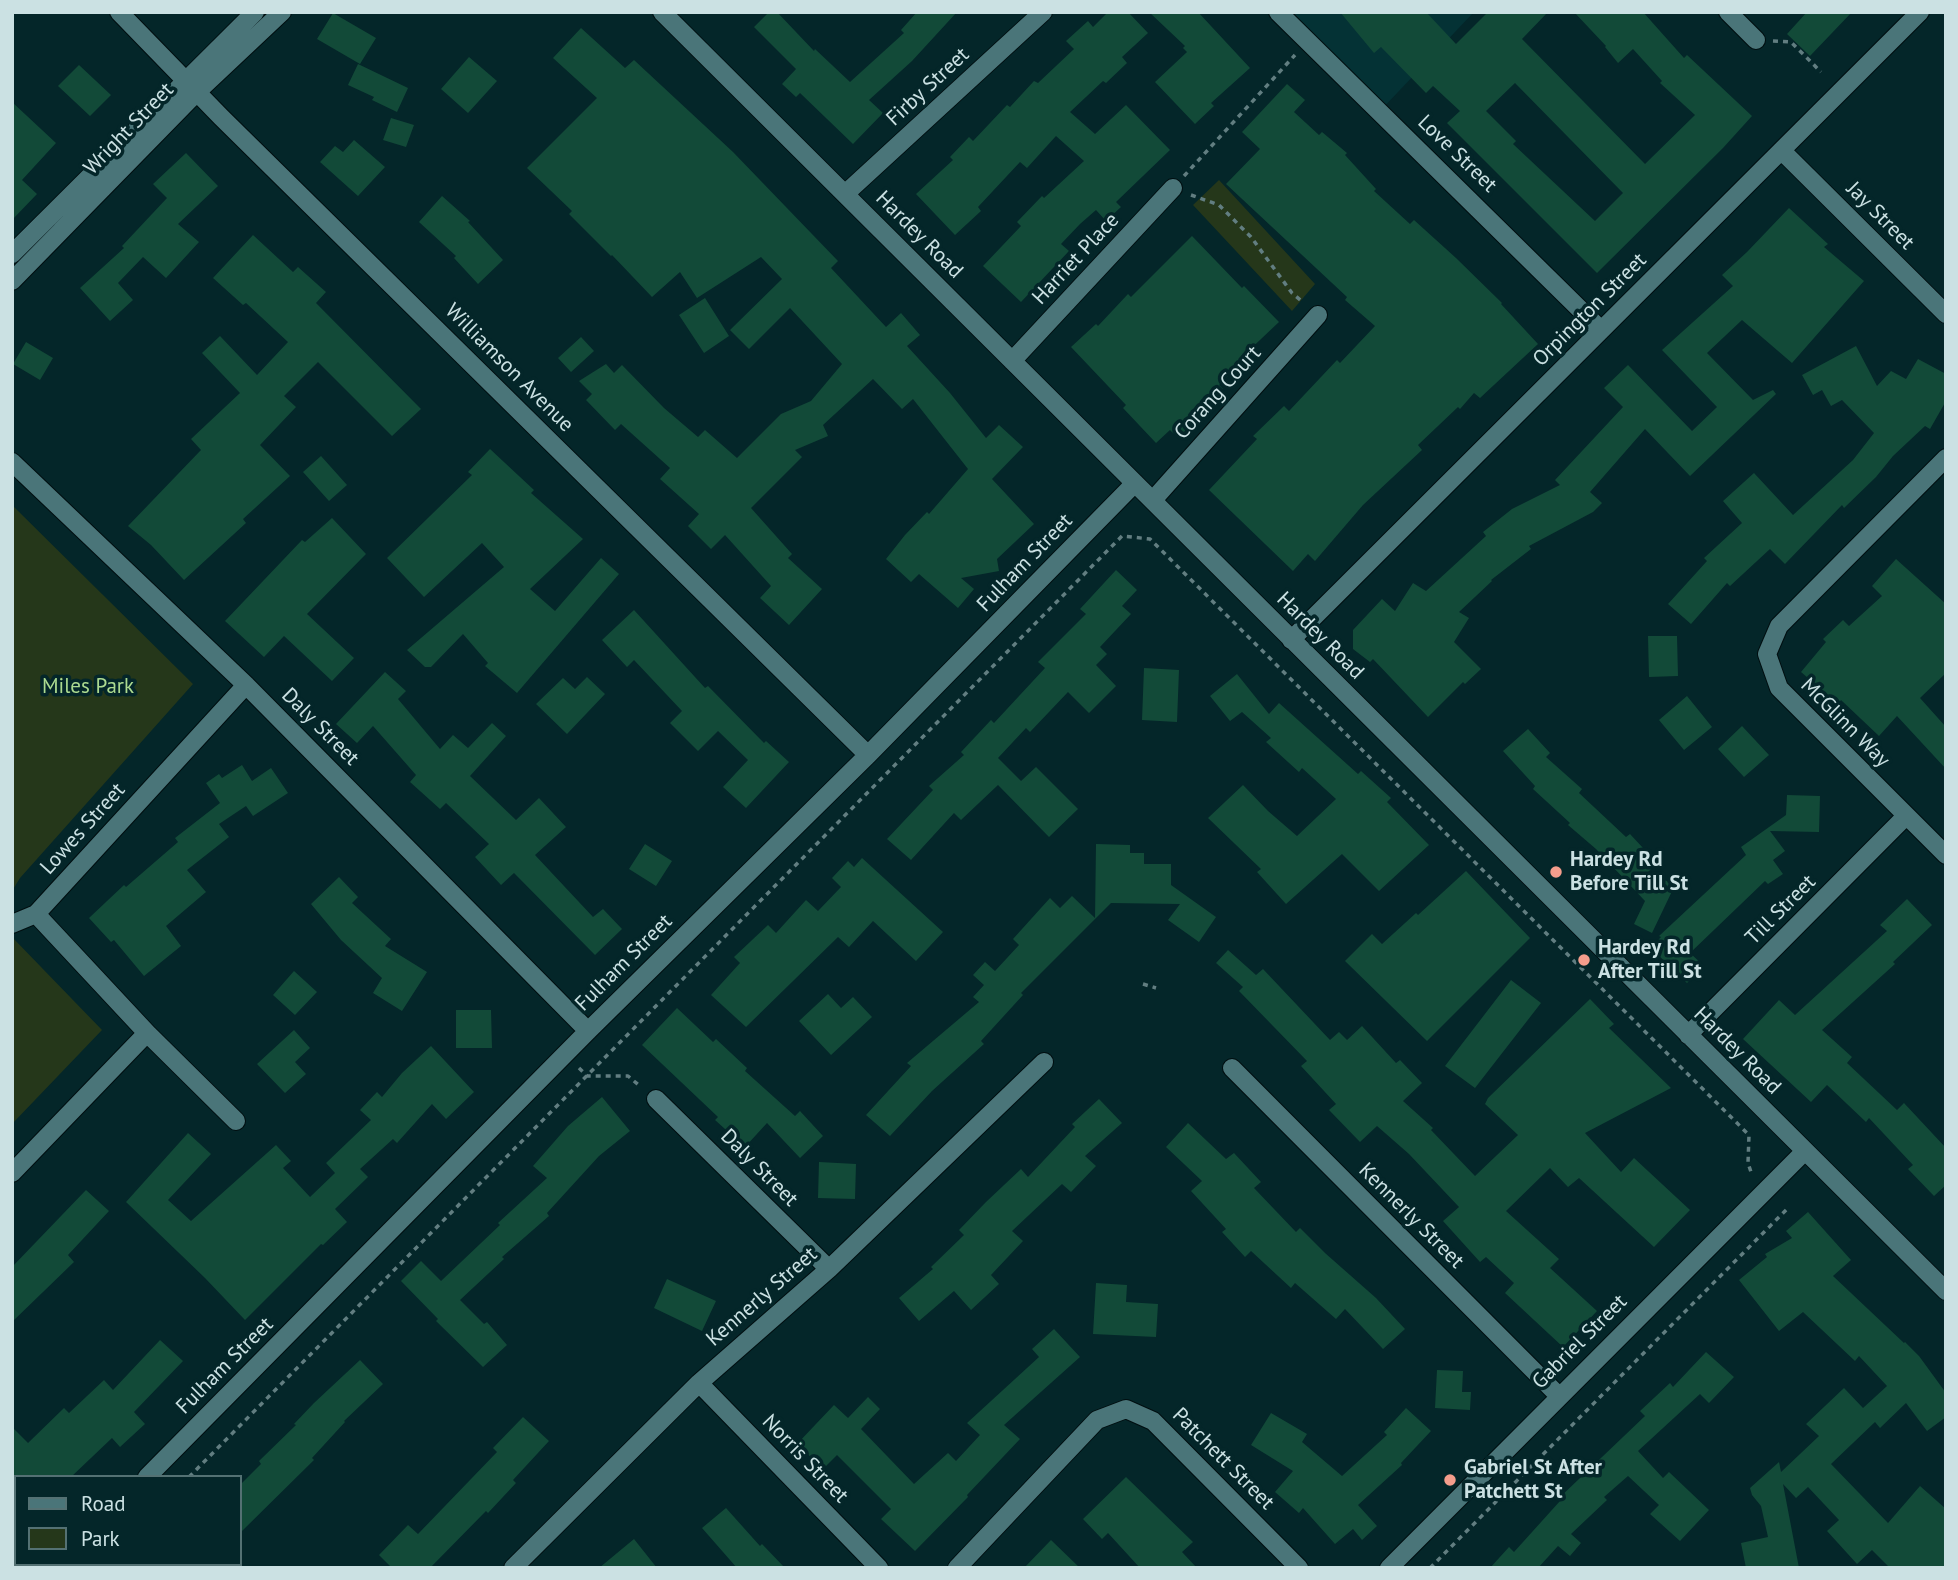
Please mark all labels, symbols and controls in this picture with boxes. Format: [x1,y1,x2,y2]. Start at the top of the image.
street label: Firby Street [881,42,975,132]
street label: Wright Street [79,78,179,180]
street label: Love Street [1412,110,1502,198]
street label: Jay Street [1841,177,1919,255]
street label: Hardey Road [870,186,968,284]
street label: Harriet Place [1027,208,1125,310]
street label: Orpington Street [1528,248,1652,372]
street label: Williamson Avenue [440,299,578,437]
street label: Corang Court [1169,341,1267,445]
street label: Fulham Street [972,509,1078,617]
street label: Hardey Road [1271,587,1369,685]
street label: McGlinn Way [1795,673,1895,773]
park label: Miles Park [42,674,134,700]
street label: Daly Street [276,683,364,771]
street label: Lowes Street [35,778,131,880]
place label: Hardey Rd Before Till St [1570,847,1688,897]
marker: Hardey Rd Before Till St [1548,864,1564,880]
street label: Till Street [1741,870,1821,950]
street label: Fulham Street [570,909,678,1017]
place label: Hardey Rd After Till St [1598,935,1702,985]
marker: Hardey Rd After Till St [1576,952,1592,968]
street label: Hardey Road [1688,1002,1786,1100]
street label: Daly Street [715,1124,803,1212]
street label: Kennerly Street [1353,1158,1469,1274]
street label: Kennerly Street [702,1242,822,1352]
street label: Gabriel Street [1527,1289,1633,1395]
street label: Fulham Street [171,1312,279,1420]
street label: Patchett Street [1167,1403,1279,1515]
street label: Norris Street [757,1409,853,1509]
place label: Gabriel St After Patchett St [1464,1455,1602,1505]
marker: Gabriel St After Patchett St [1442,1472,1458,1488]
legend [14,1475,242,1566]
text: Road [81,1490,125,1517]
text: Park [81,1525,120,1552]

